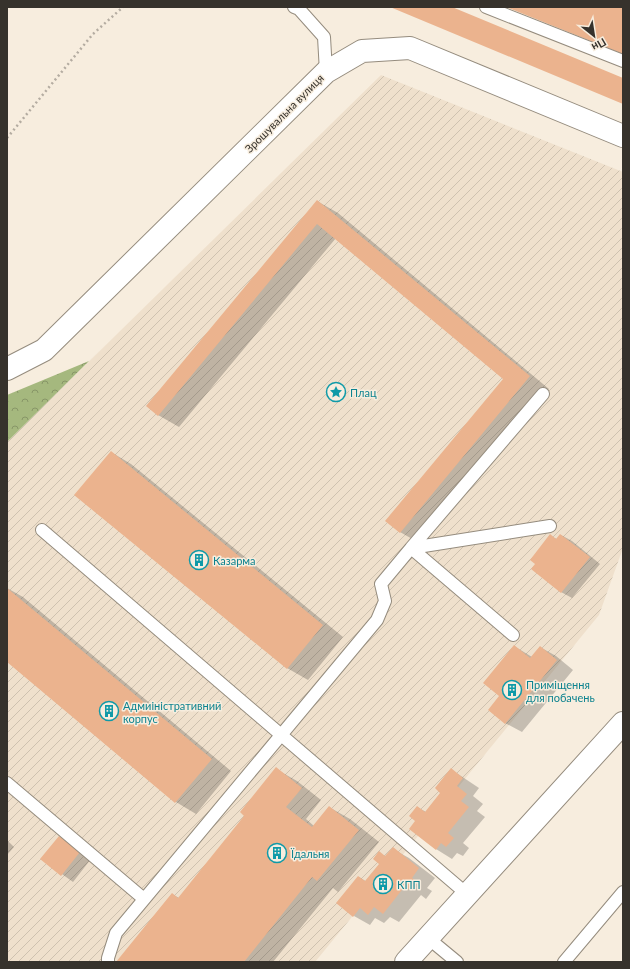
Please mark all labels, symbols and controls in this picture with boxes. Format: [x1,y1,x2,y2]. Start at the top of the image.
north arrow [574,16,614,56]
text: Пн [590,36,609,54]
street label: Зрошувальна вулиця [242,71,326,155]
place icon: Плац [325,381,347,403]
place label: Плац [350,386,377,399]
building icon: Казарма [188,549,210,571]
place label: Казарма [213,554,256,567]
place label: Приміщення для побачень [526,678,595,704]
building icon: Приміщення для побачень [501,679,523,701]
place label: Адмиіністративний корпус [123,699,221,725]
building icon: Адмиіністративний корпус [98,700,120,722]
building icon: Їдальня [266,842,288,864]
place label: Їдальня [290,847,330,860]
building icon: КПП [372,873,394,895]
place label: КПП [397,878,421,891]

